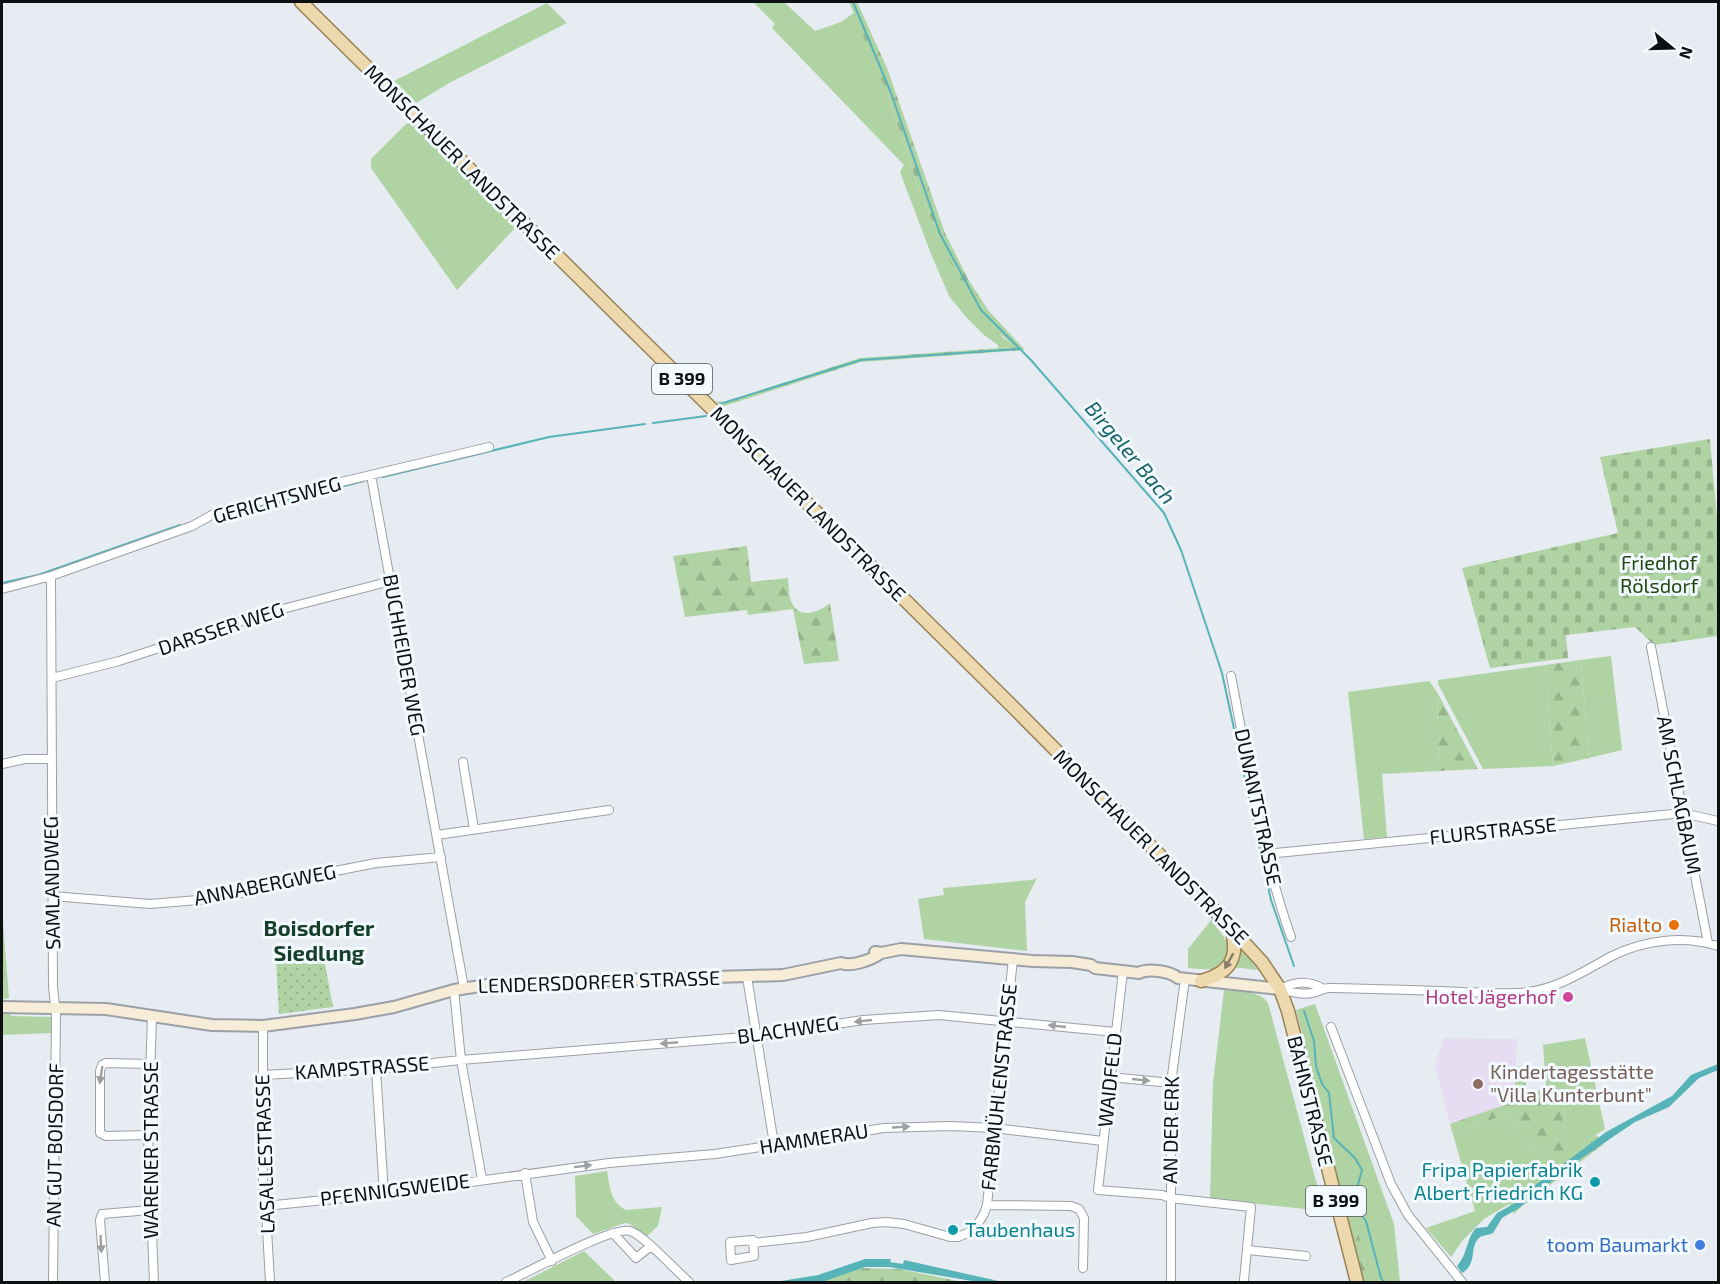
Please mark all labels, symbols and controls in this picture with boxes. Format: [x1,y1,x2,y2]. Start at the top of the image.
north arrow [1642,18,1702,78]
text: N [1676,44,1698,62]
street label: MONSCHAUER LANDSTRASSE [360,59,565,264]
road number: B 399 [652,364,712,394]
water label: Birgeler Bach [1081,395,1182,509]
street label: MONSCHAUER LANDSTRASSE [706,401,911,606]
street label: GERICHTSWEG [210,470,343,528]
park label: Friedhof Rölsdorf [1620,550,1698,597]
street label: BUCHHEIDER WEG [379,572,431,738]
street label: DARSSER WEG [155,596,287,660]
street label: AM SCHLAGBAUM [1653,713,1707,876]
street label: DUNANTSTRASSE [1231,726,1287,888]
street label: MONSCHAUER LANDSTRASSE [1049,744,1254,949]
street label: FLURSTRASSE [1428,811,1558,849]
street label: SAMLANDWEG [38,816,64,950]
street label: ANNABERGWEG [192,858,338,910]
place label: Rialto [1609,912,1662,936]
district label: Boisdorfer Siedlung [264,914,375,965]
marker: Rialto [1667,918,1681,932]
one-way arrow [1224,953,1234,970]
street label: LENDERSDORFER STRASSE [477,965,721,997]
street label: FARBMÜHLENSTRASSE [975,982,1021,1192]
place label: Hotel Jägerhof [1425,984,1556,1008]
marker: Hotel Jägerhof [1561,990,1575,1004]
street label: BLACHWEG [735,1010,840,1048]
one-way arrow [853,1016,872,1026]
one-way arrow [1048,1021,1067,1030]
street label: WAIDFELD [1092,1031,1126,1128]
street label: BAHNSTRASSE [1283,1033,1339,1168]
one-way arrow [660,1038,679,1048]
street label: KAMPSTRASSE [294,1050,430,1084]
place label: Kindertagesstätte "Villa Kunterbunt" [1490,1059,1654,1106]
street label: WARENER STRASSE [138,1061,162,1239]
street label: AN GUT BOISDORF [41,1062,67,1227]
one-way arrow [97,1065,106,1084]
street label: LASALLESTRASSE [249,1074,279,1234]
one-way arrow [1131,1075,1150,1085]
street label: AN DER ERK [1157,1076,1183,1184]
marker: Kindertagesstätte "Villa Kunterbunt" [1471,1077,1485,1091]
street label: HAMMERAU [758,1118,870,1158]
one-way arrow [892,1123,911,1132]
place label: Fripa Papierfabrik Albert Friedrich KG [1414,1157,1583,1204]
one-way arrow [573,1161,592,1171]
street label: PFENNIGSWEIDE [319,1168,471,1210]
marker: Fripa Papierfabrik Albert Friedrich KG [1588,1175,1602,1189]
road number: B 399 [1306,1186,1366,1216]
place label: Taubenhaus [965,1217,1075,1241]
marker: Taubenhaus [946,1223,960,1237]
place label: toom Baumarkt [1547,1232,1688,1256]
one-way arrow [97,1235,106,1254]
marker: toom Baumarkt [1693,1238,1707,1252]

